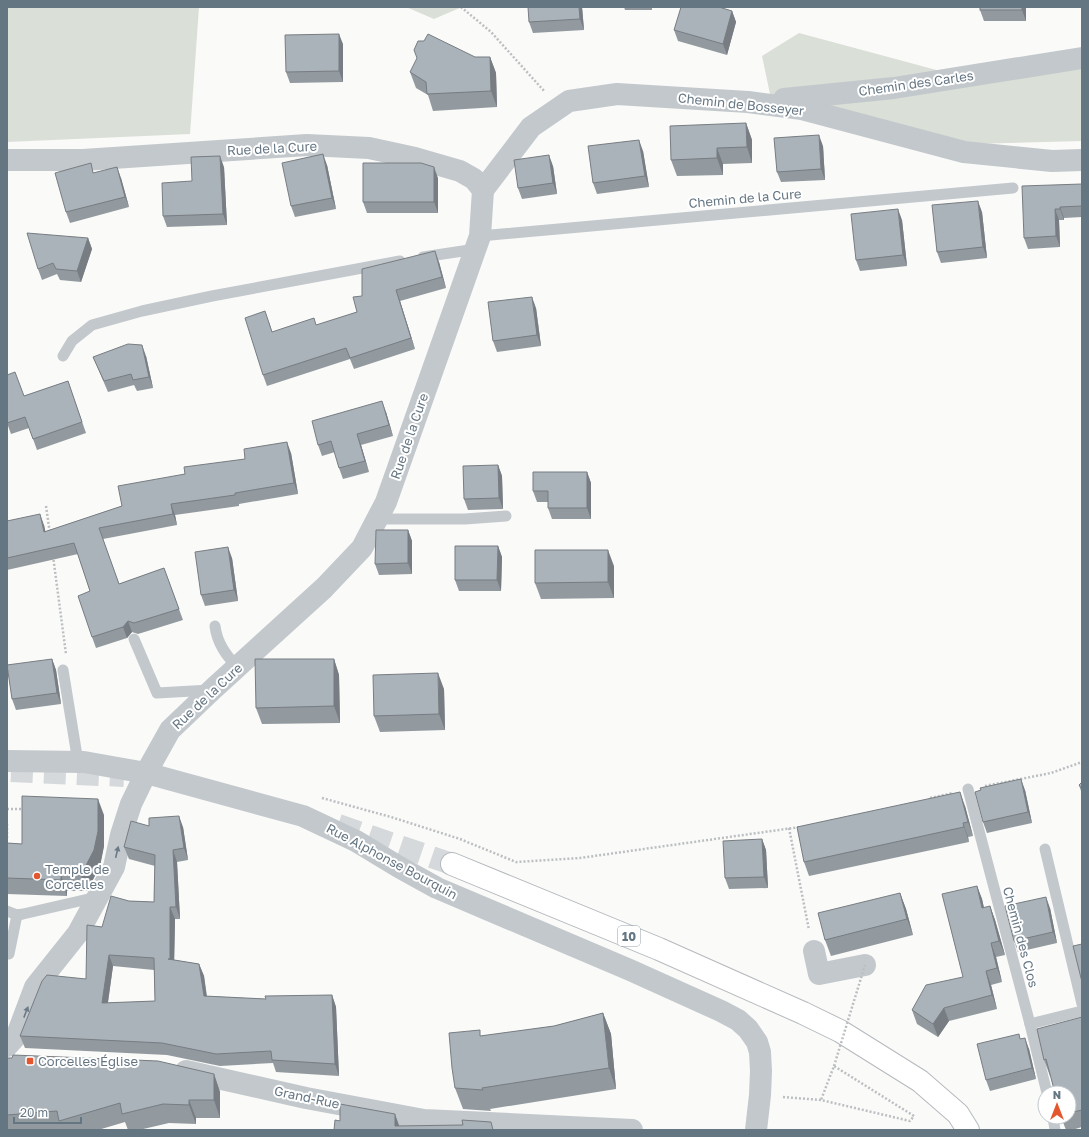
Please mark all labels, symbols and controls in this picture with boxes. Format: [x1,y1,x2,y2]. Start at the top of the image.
street label: Chemin des Carles [857,67,975,99]
street label: Chemin de Bosseyer [677,89,805,119]
street label: Rue de la Cure [227,138,317,158]
street label: Chemin de la Cure [688,185,802,211]
street label: Rue de la Cure [387,391,431,481]
street label: Rue de la Cure [169,659,245,733]
street label: Rue Alphonse Bourquin [324,820,460,902]
one-way arrow [115,846,121,859]
place label: Temple de Corcelles [45,861,109,892]
marker: Temple de Corcelles [32,871,42,881]
street label: Chemin des Clos [1000,885,1042,989]
road number: 10 [618,926,640,946]
one-way arrow [23,1006,29,1018]
place label: Corcelles Église [38,1053,138,1069]
marker: Corcelles Église [25,1056,35,1066]
street label: Grand-Rue [273,1082,341,1112]
north arrow [1037,1085,1077,1125]
text: N [1053,1088,1061,1101]
scale bar [14,1099,81,1125]
text: 20 m [20,1105,48,1120]

